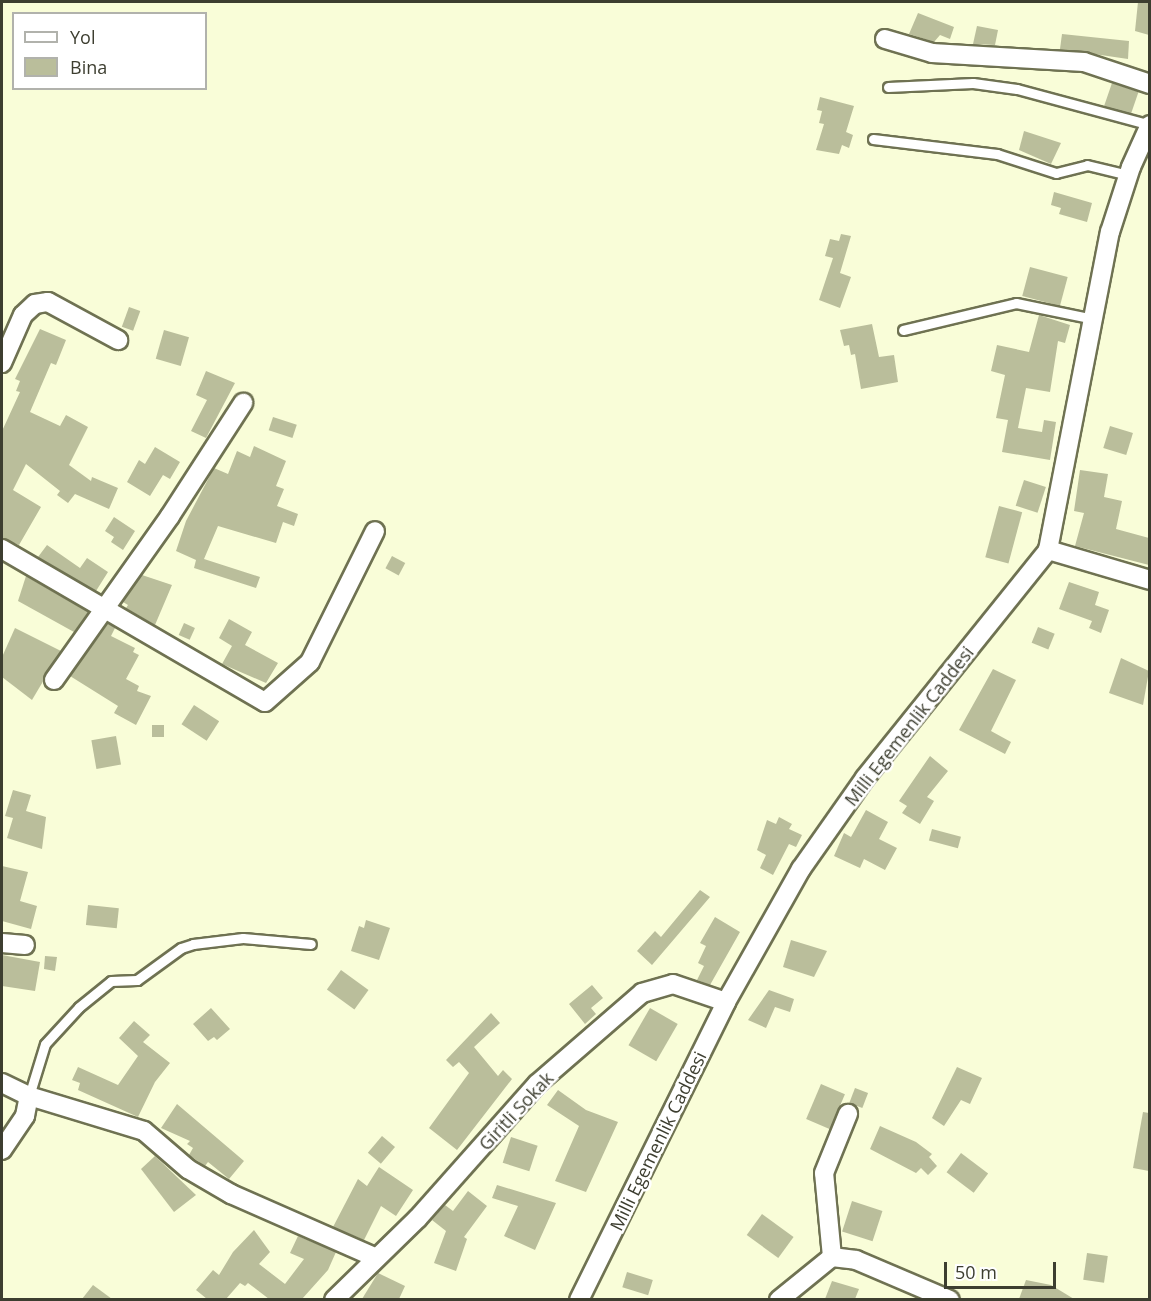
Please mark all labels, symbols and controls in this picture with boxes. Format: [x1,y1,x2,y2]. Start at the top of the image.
legend [12,12,207,90]
text: Yol [70,25,95,49]
text: Bina [70,55,107,79]
street label: Milli Egemenlik Caddesi [840,642,978,810]
street label: Milli Egemenlik Caddesi [605,1048,711,1234]
street label: Giritli Sokak [474,1067,558,1155]
scale bar [947,1250,1060,1288]
text: 50 m [955,1260,997,1284]

